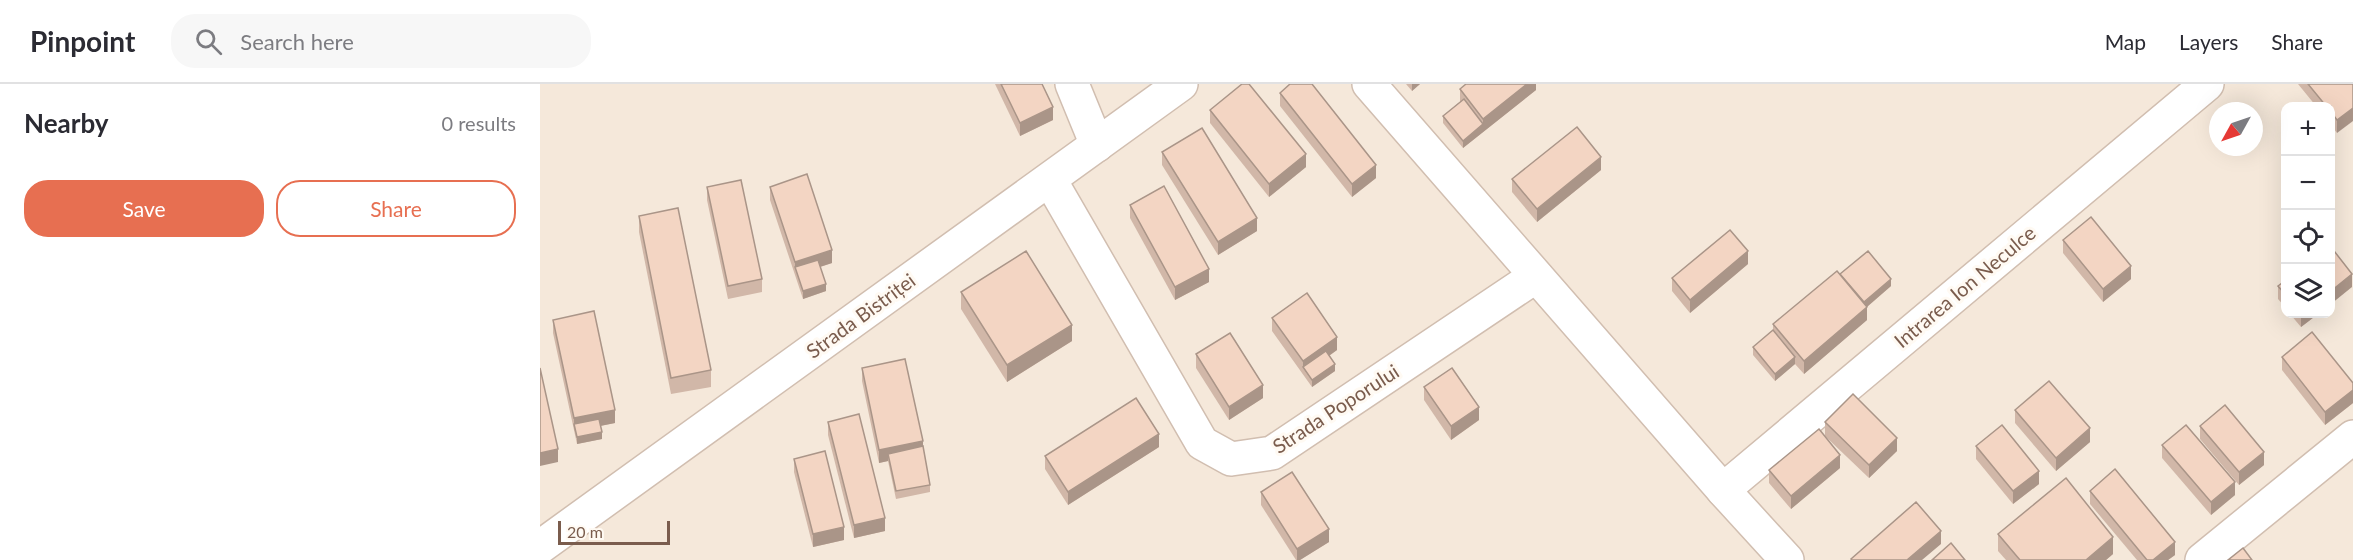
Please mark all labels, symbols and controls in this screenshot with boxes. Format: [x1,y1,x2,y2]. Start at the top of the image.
search box [171,14,591,68]
text: Pinpoint [30,24,135,58]
icon: search [192,25,225,58]
text: Search here [240,28,354,55]
text: Map [2105,29,2146,54]
text: Layers [2179,29,2238,54]
text: Share [2271,29,2323,54]
north arrow [2209,102,2263,156]
map controls [2281,102,2335,318]
button: + [2281,102,2335,156]
text: Nearby [24,107,109,139]
text: 0 results [441,111,516,135]
button: − [2281,156,2335,210]
button: Save [24,180,264,237]
button: Share [276,180,516,237]
button: locate [2281,210,2335,264]
street label: Intrarea Ion Neculce [1889,220,2040,352]
button: layers [2281,264,2335,318]
street label: Strada Bistriței [801,268,920,363]
street label: Strada Poporului [1268,359,1403,458]
scale bar [558,518,670,546]
text: 20 m [567,522,603,541]

